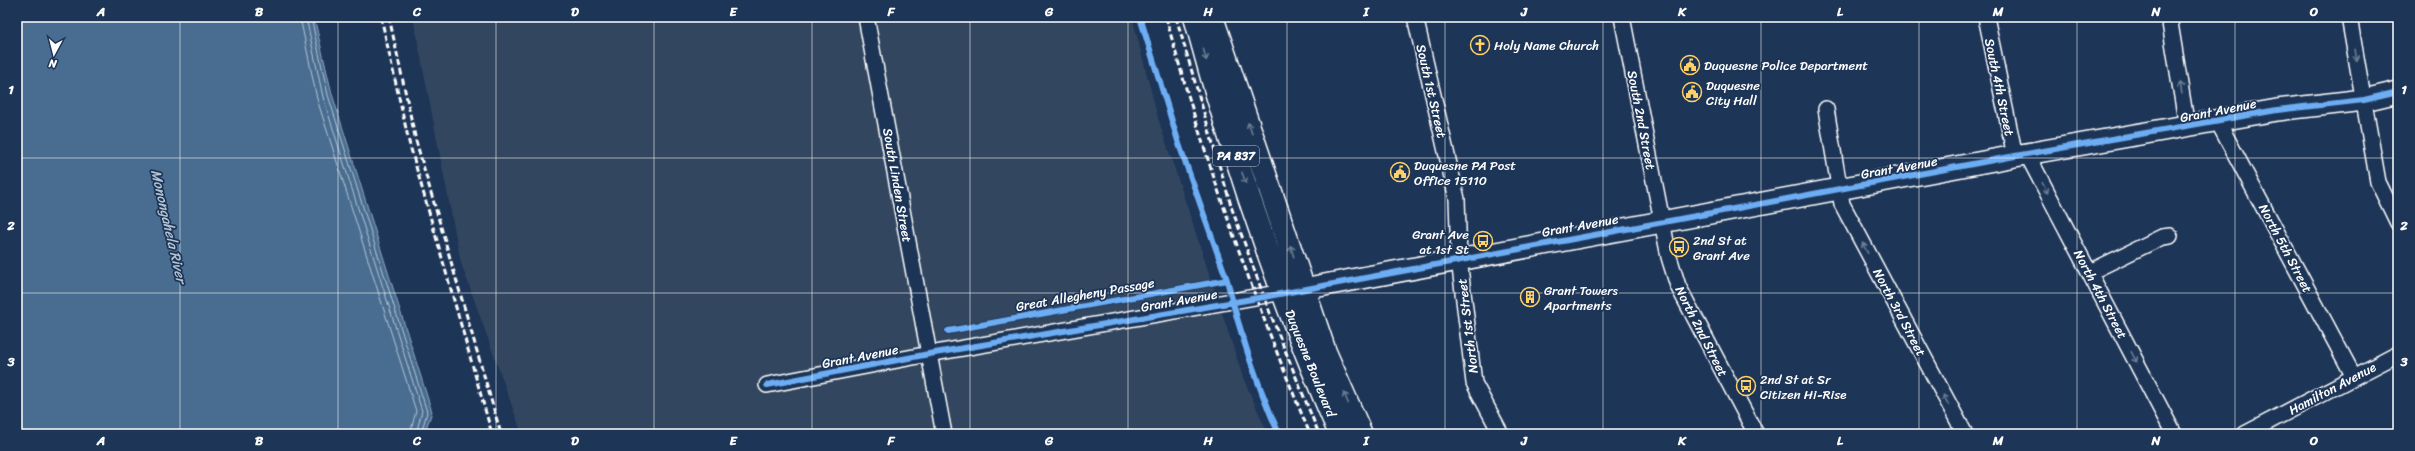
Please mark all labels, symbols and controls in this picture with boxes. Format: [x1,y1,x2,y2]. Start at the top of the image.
text: A [96,0,105,23]
text: B [255,0,264,23]
text: C [412,0,422,23]
text: D [571,0,579,23]
text: E [729,0,738,23]
text: F [886,0,895,23]
text: G [1044,0,1054,23]
text: H [1202,0,1213,23]
text: I [1362,0,1370,23]
text: J [1520,0,1528,23]
text: K [1677,0,1687,23]
text: L [1837,0,1844,23]
text: M [1992,0,2004,23]
text: N [2150,0,2161,23]
text: O [2309,0,2319,23]
north arrow [34,34,74,74]
church icon: Holy Name Church [1469,34,1491,56]
place label: Holy Name Church [1494,34,1599,57]
street label: South 4th Street [1978,36,2021,138]
street label: South 1st Street [1410,42,1454,141]
one-way arrow [1202,48,1209,61]
one-way arrow [2352,49,2360,62]
text: N [48,53,59,73]
public building icon: Duquesne Police Department [1679,54,1701,76]
place label: Duquesne Police Department [1704,54,1868,77]
street label: South 2nd Street [1621,69,1662,172]
place label: Duquesne City Hall [1706,74,1760,112]
text: 1 [8,78,14,101]
text: 1 [2401,78,2407,101]
public building icon: Duquesne City Hall [1681,81,1703,103]
one-way arrow [2177,82,2185,95]
street label: Grant Avenue [2178,92,2259,129]
one-way arrow [1246,121,1253,134]
street label: South Linden Street [876,126,919,244]
road number: PA 837 [1213,146,1259,166]
street label: Grant Avenue [1859,149,1940,186]
place label: Duquesne PA Post Office 15110 [1414,154,1516,192]
public building icon: Duquesne PA Post Office 15110 [1389,161,1411,183]
water label: Monongahela River [143,167,194,289]
one-way arrow [1241,172,1249,184]
one-way arrow [2042,182,2049,194]
street label: North 5th Street [2252,199,2319,297]
street label: Grant Avenue [1540,207,1621,244]
text: 2 [6,214,15,237]
text: 2 [2399,214,2408,237]
place label: Grant Ave at 1st St [1412,223,1469,261]
place label: 2nd St at Grant Ave [1693,229,1750,267]
bus stop icon: Grant Ave at 1st St [1472,230,1494,252]
bus stop icon: 2nd St at Grant Ave [1668,236,1690,258]
one-way arrow [1861,242,1869,254]
one-way arrow [1288,244,1295,257]
street label: North 4th Street [2067,245,2134,343]
street label: North 3rd Street [1867,264,1933,361]
street label: Great Allegheny Passage [1014,271,1157,318]
street label: North 1st Street [1450,277,1485,375]
place label: Grant Towers Apartments [1543,279,1618,317]
street label: Grant Avenue [1139,282,1220,319]
street label: North 2nd Street [1669,282,1734,381]
building icon: Grant Towers Apartments [1519,286,1541,308]
street label: Duquesne Boulevard [1278,306,1343,422]
street label: Grant Avenue [820,338,901,375]
text: 3 [6,350,15,373]
one-way arrow [2131,350,2138,362]
text: 3 [2399,350,2408,373]
street label: Hamilton Avenue [2284,356,2380,421]
place label: 2nd St at Sr Citizen Hi-Rise [1760,368,1846,406]
bus stop icon: 2nd St at Sr Citizen Hi-Rise [1735,375,1757,397]
one-way arrow [1341,393,1349,405]
one-way arrow [1942,394,1950,406]
text: A [96,429,105,451]
text: B [255,429,264,451]
text: C [412,429,422,451]
text: D [571,429,579,451]
text: E [729,429,738,451]
text: F [886,429,895,451]
text: G [1044,429,1054,451]
text: H [1202,429,1213,451]
text: I [1362,429,1370,451]
text: J [1520,429,1528,451]
text: K [1677,429,1687,451]
text: L [1837,429,1844,451]
text: M [1992,429,2004,451]
text: N [2150,429,2161,451]
text: O [2309,429,2319,451]

